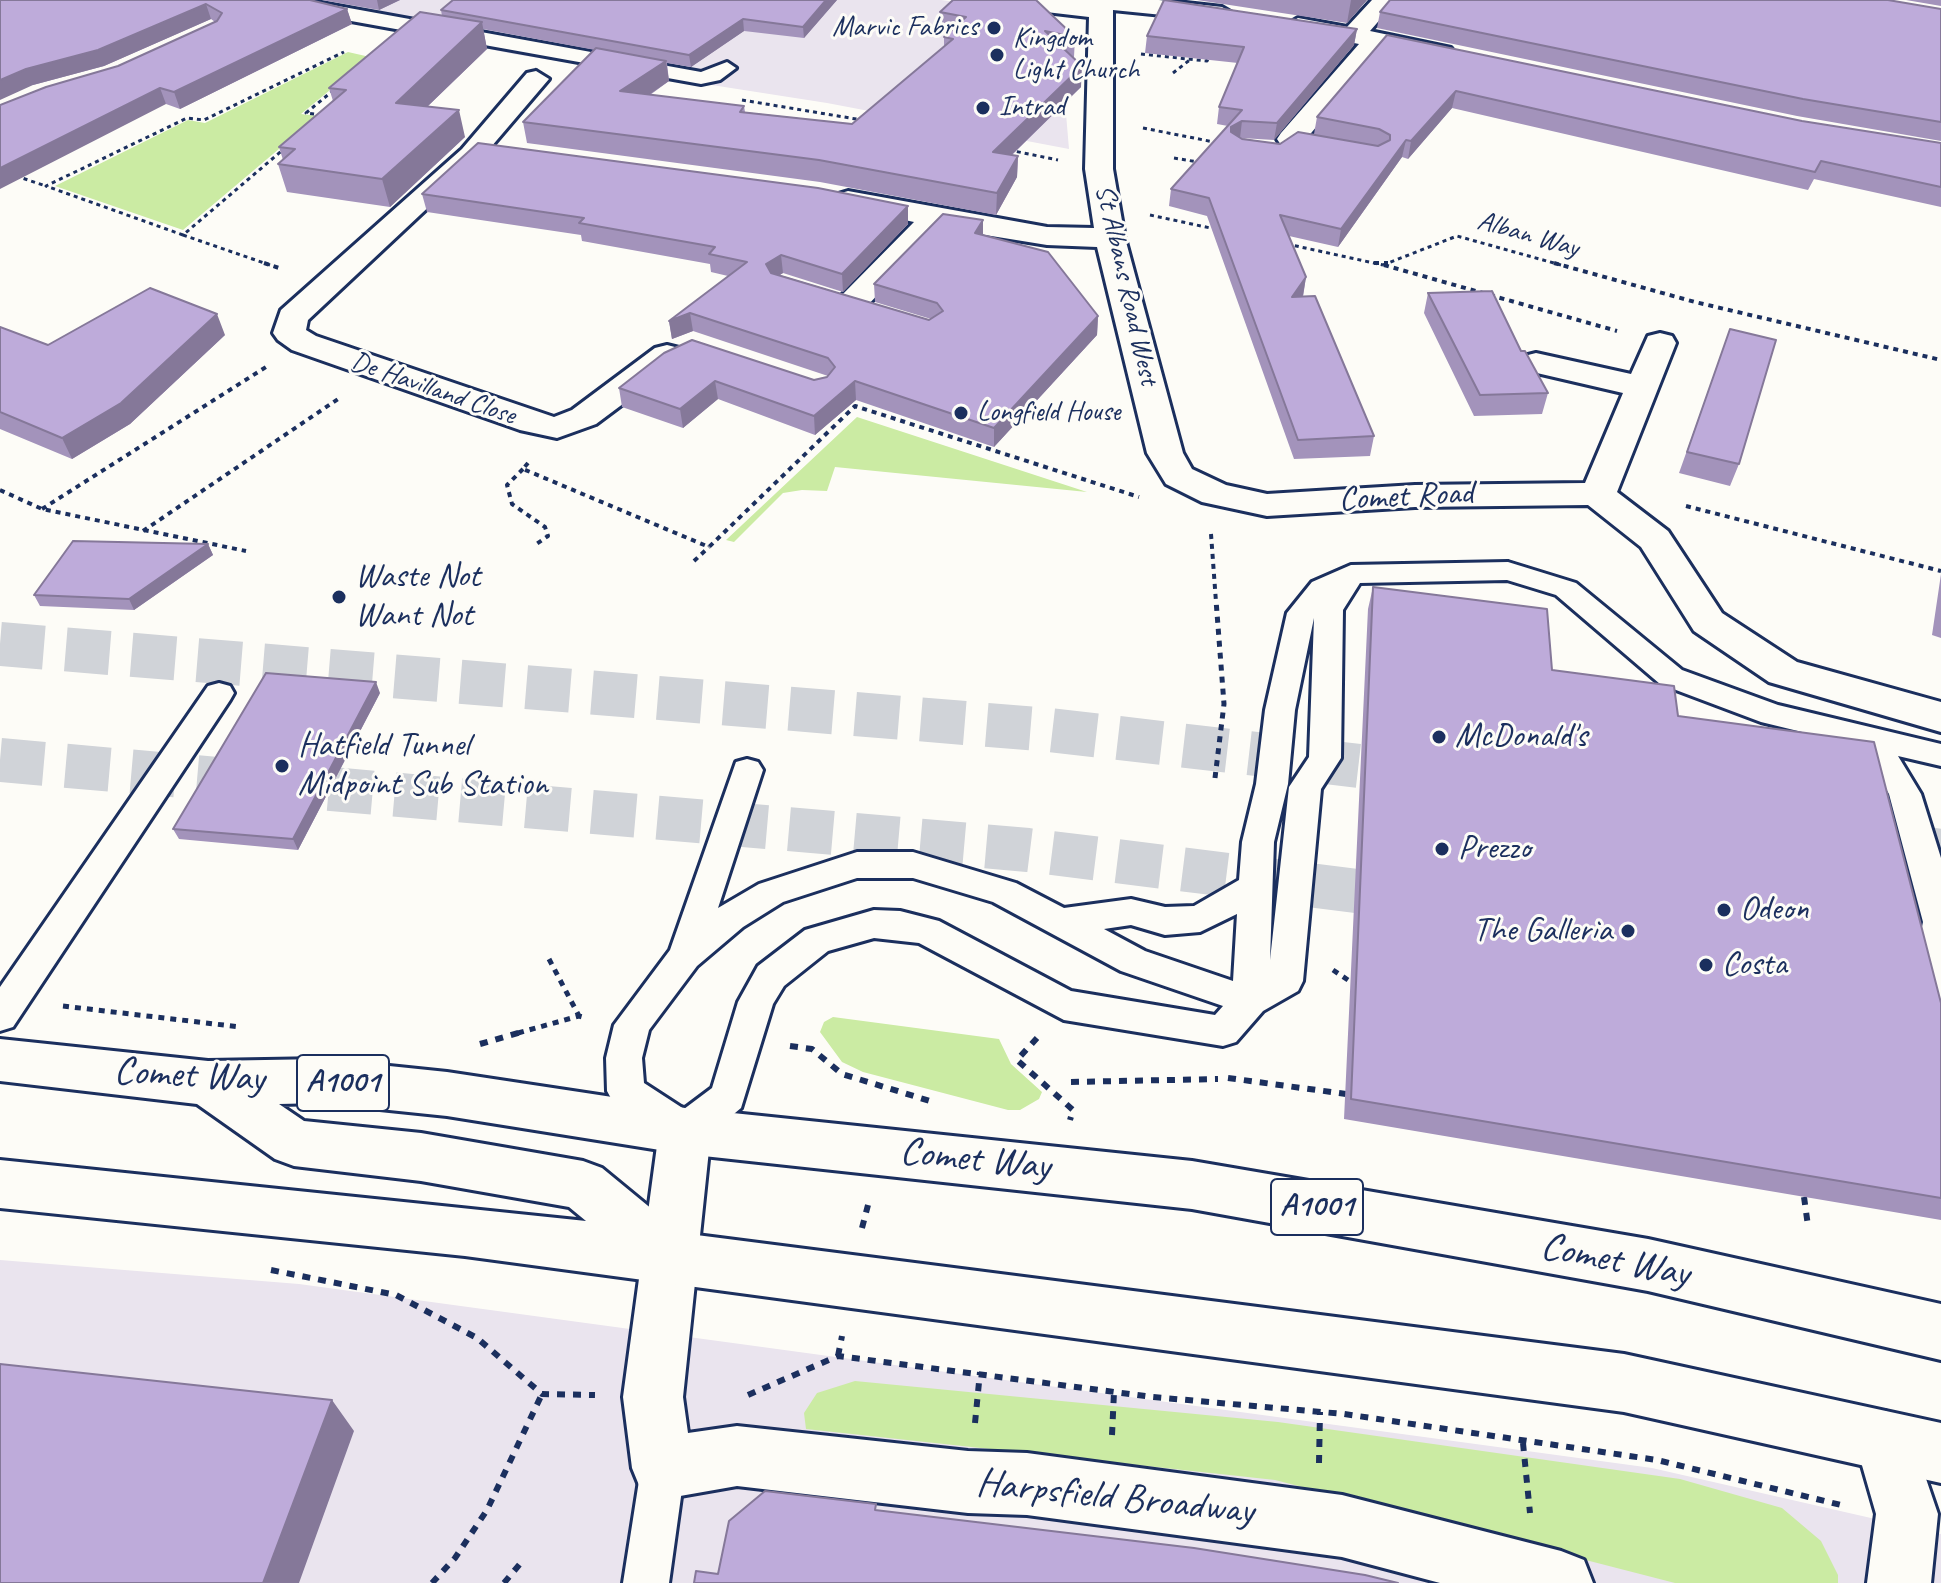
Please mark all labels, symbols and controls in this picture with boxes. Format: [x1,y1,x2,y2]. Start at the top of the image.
place label: Marvic Fabrics [832,11,978,45]
marker: Marvic Fabrics [985,19,1003,37]
place label: Kingdom Light Church [1013,22,1139,88]
marker: Kingdom Light Church [988,46,1006,64]
place label: Intrad [999,91,1065,125]
marker: Intrad [974,99,992,117]
street label: St Albans Road West [1087,182,1165,388]
street label: Alban Way [1473,205,1583,265]
street label: De Havilland Close [346,345,520,433]
place label: Longfield House [977,396,1120,430]
marker: Longfield House [952,404,970,422]
street label: Comet Road [1338,473,1474,521]
place label: Waste Not Want Not [355,557,480,636]
marker: Waste Not Want Not [330,588,348,606]
place label: McDonald's [1455,717,1587,757]
place label: Hatfield Tunnel Midpoint Sub Station [298,726,548,806]
marker: McDonald's [1430,728,1448,746]
marker: Hatfield Tunnel Midpoint Sub Station [273,757,291,775]
place label: Prezzo [1458,829,1530,869]
marker: Prezzo [1433,840,1451,858]
place label: Odeon [1740,890,1809,930]
marker: Odeon [1715,901,1733,919]
place label: The Galleria [1473,911,1612,951]
marker: The Galleria [1619,922,1637,940]
place label: Costa [1722,945,1787,985]
marker: Costa [1697,956,1715,974]
street label: Comet Way [113,1048,265,1104]
road number: A1001 [297,1055,389,1111]
street label: Comet Way [898,1128,1052,1192]
road number: A1001 [1271,1179,1363,1235]
street label: Comet Way [1537,1223,1693,1299]
street label: Harpsfield Broadway [974,1460,1256,1536]

